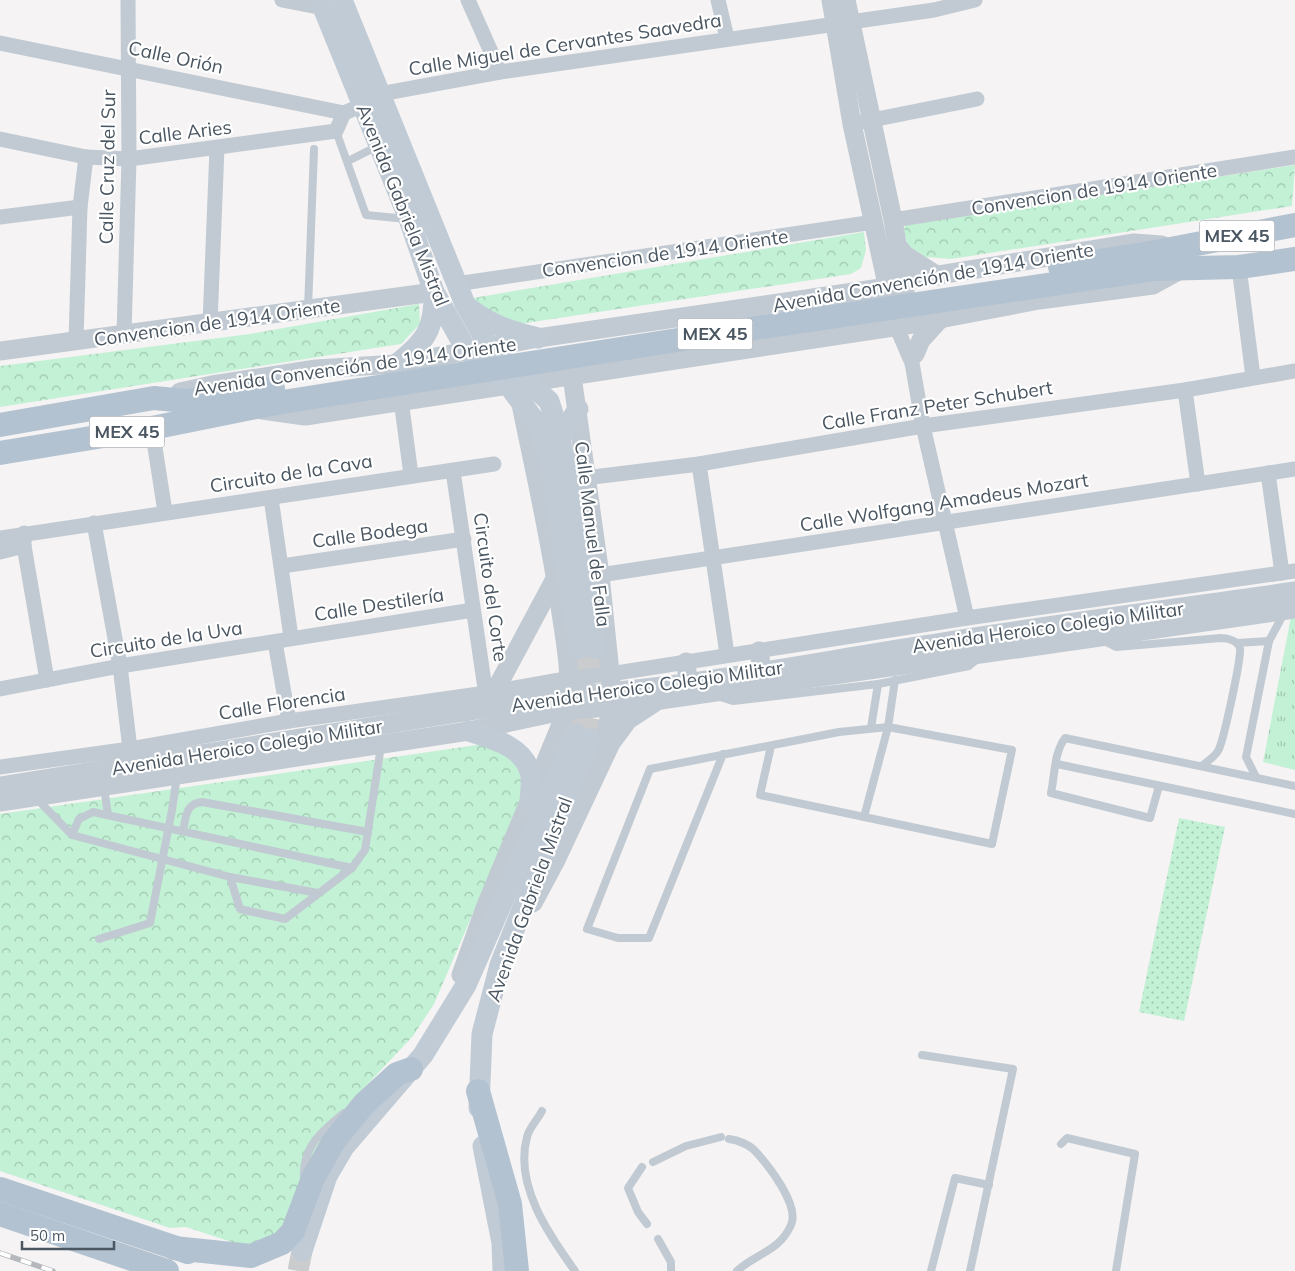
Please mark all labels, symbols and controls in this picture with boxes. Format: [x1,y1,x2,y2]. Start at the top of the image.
street label: Calle Miguel de Cervantes Saavedra [407,7,723,81]
street label: Calle Orión [126,35,226,79]
street label: Calle Cruz del Sur [94,89,120,245]
street label: Avenida Gabriela Mistral [351,100,455,310]
street label: Calle Aries [137,114,233,150]
street label: Convencion de 1914 Oriente [970,158,1218,220]
road number: MEX 45 [1200,220,1274,252]
street label: Convencion de 1914 Oriente [540,224,790,282]
street label: Avenida Convención de 1914 Oriente [771,237,1095,317]
street label: Convencion de 1914 Oriente [92,293,342,351]
road number: MEX 45 [678,318,752,349]
street label: Avenida Convención de 1914 Oriente [192,331,518,401]
street label: Calle Franz Peter Schubert [820,375,1054,435]
road number: MEX 45 [90,417,164,448]
street label: Calle Manuel de Falla [570,440,616,628]
street label: Circuito de la Cava [208,448,374,498]
street label: Calle Wolfgang Amadeus Mozart [798,467,1090,537]
street label: Circuito del Corte [469,511,513,663]
street label: Calle Bodega [310,513,430,553]
street label: Calle Destilería [312,582,446,626]
street label: Avenida Heroico Colegio Militar [911,596,1185,658]
street label: Circuito de la Uva [88,615,244,663]
street label: Avenida Heroico Colegio Militar [510,655,784,717]
street label: Calle Florencia [217,681,347,725]
street label: Avenida Heroico Colegio Militar [110,714,384,780]
street label: Avenida Gabriela Mistral [481,793,577,1005]
scale bar [22,1218,115,1250]
text: 50 m [30,1226,65,1245]

